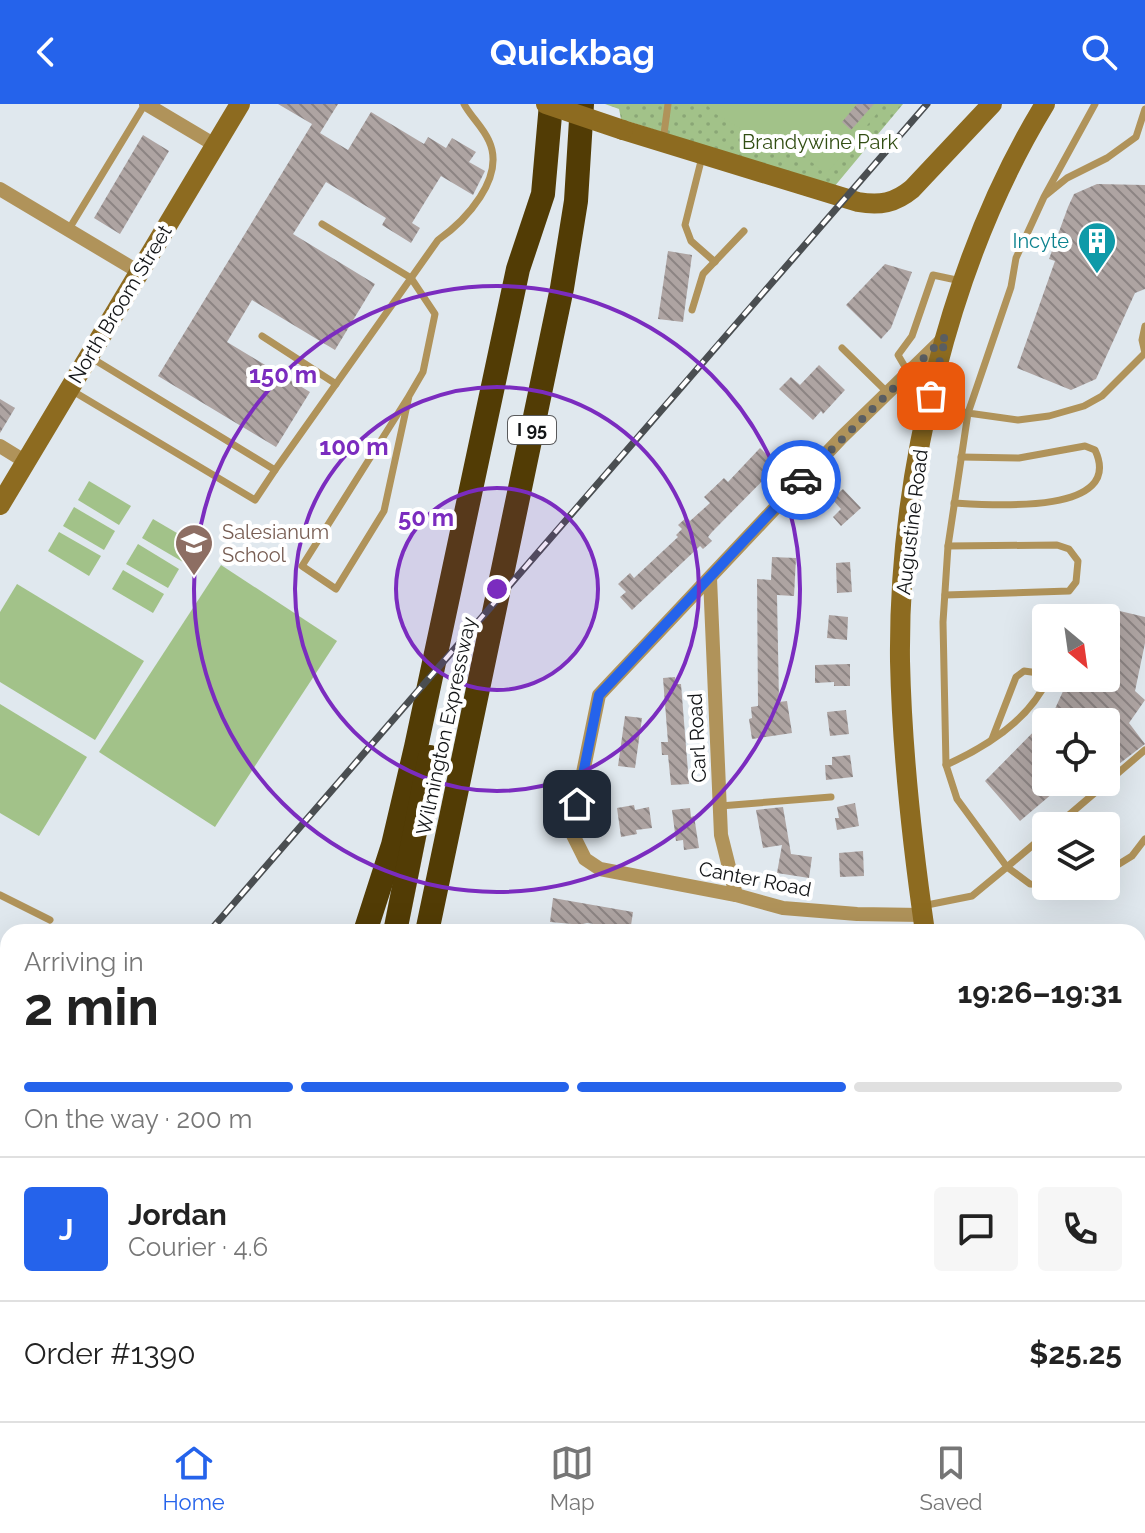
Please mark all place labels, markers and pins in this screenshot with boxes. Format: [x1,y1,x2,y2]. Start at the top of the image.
building icon: Incyte [1076,220,1118,275]
place label: Incyte [1012,229,1069,253]
pin [897,362,965,430]
place label: Salesianum School [222,520,329,567]
school or university icon: Salesianum School [173,522,215,577]
centre of rings [483,575,511,603]
pin [543,770,611,838]

